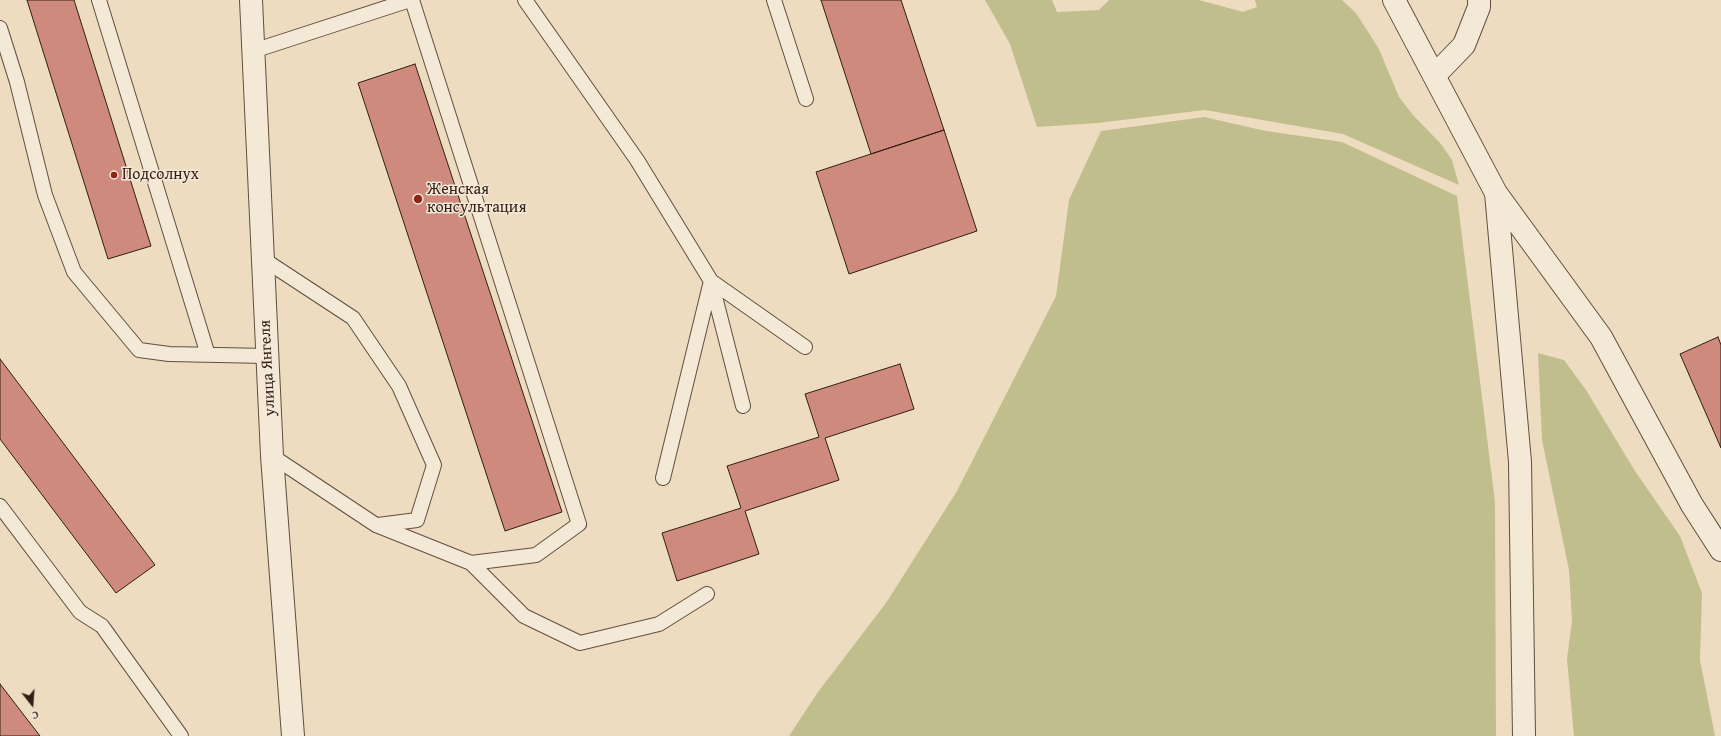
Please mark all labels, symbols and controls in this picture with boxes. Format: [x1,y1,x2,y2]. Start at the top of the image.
place label: Подсолнух [122,165,199,185]
marker: Подсолнух [109,170,119,180]
place label: Женская консультация [427,180,526,218]
marker: Женская консультация [412,193,424,205]
street label: улица Янгеля [256,319,280,417]
north arrow [12,684,52,724]
text: С [30,707,41,724]

